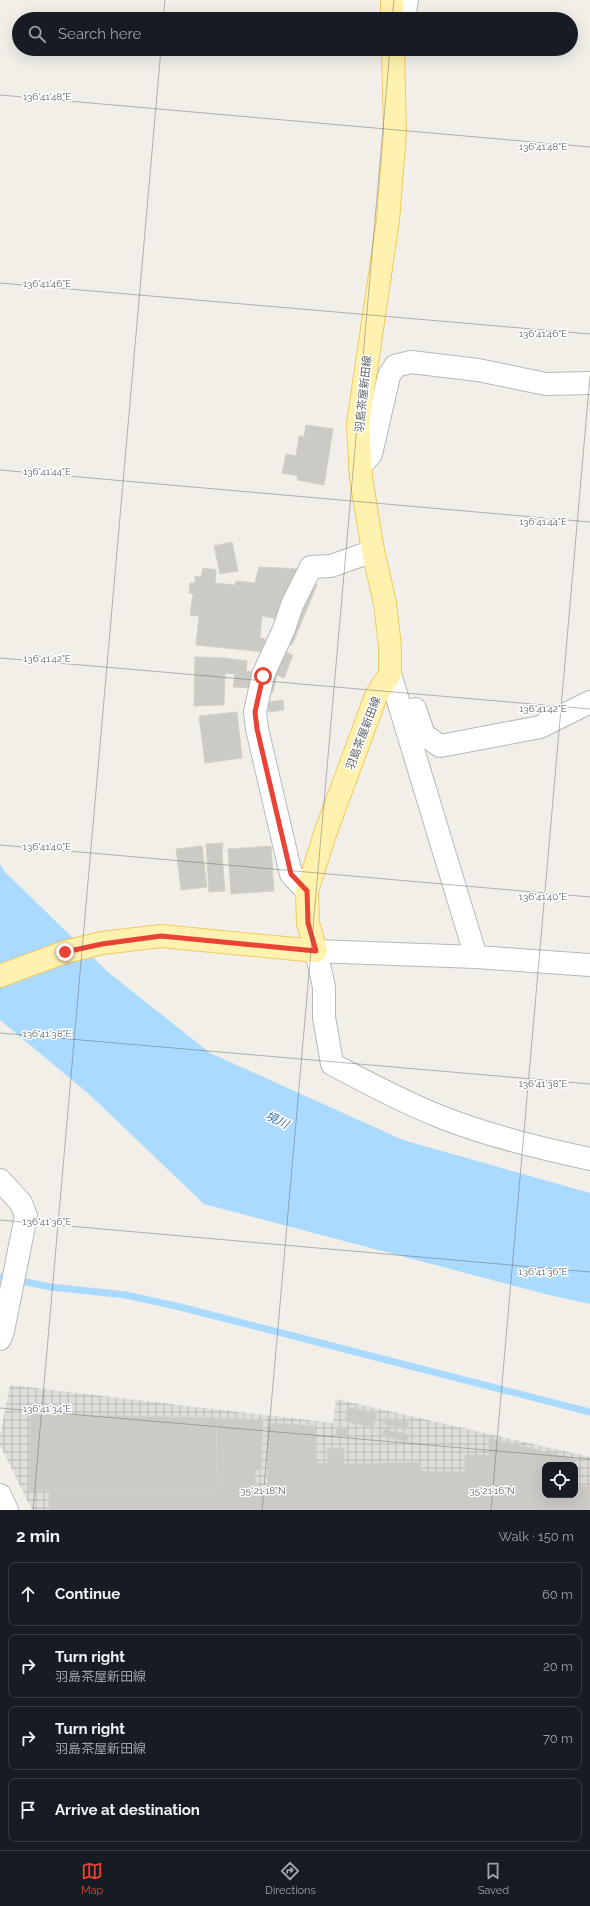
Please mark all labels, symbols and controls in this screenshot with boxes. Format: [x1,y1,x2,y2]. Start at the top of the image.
search box [12,12,578,56]
icon: search [26,23,48,45]
text: Search here [58,25,141,43]
text: 136°41'48"E [23,91,71,102]
text: 136°41'48"E [519,141,567,152]
text: 136°41'46"E [23,278,71,289]
text: 136°41'46"E [519,328,567,339]
street label: 羽島茶屋新田線 [353,355,374,433]
text: 136°41'44"E [23,466,71,477]
text: 136°41'44"E [519,516,567,527]
text: 136°41'42"E [23,653,71,664]
route start [254,667,272,685]
street label: 羽島茶屋新田線 [344,695,383,771]
text: 136°41'42"E [519,703,567,714]
text: 136°41'40"E [23,841,71,852]
text: 136°41'40"E [519,891,567,902]
route end [56,943,74,961]
text: 136°41'38"E [22,1028,72,1039]
text: 136°41'38"E [518,1078,568,1089]
water label: 境川 [263,1108,293,1133]
text: 136°41'36"E [22,1216,72,1227]
text: 136°41'36"E [518,1266,568,1277]
text: 136°41'34"E [23,1403,71,1414]
map controls [542,1462,578,1498]
button: locate [542,1462,578,1498]
text: 35°21'18"N [240,1485,286,1496]
text: 35°21'16"N [469,1485,515,1496]
text: 2 min [16,1526,60,1546]
text: Walk · 150 m [499,1529,574,1544]
icon: ahead [17,1583,39,1605]
text: Continue [55,1585,120,1603]
text: 60 m [542,1587,573,1602]
text: Turn right [55,1648,125,1666]
icon: right [17,1655,39,1677]
text: 20 m [543,1659,573,1674]
text: 羽島茶屋新田線 [55,1669,146,1684]
text: Turn right [55,1720,125,1738]
icon: right [17,1727,39,1749]
text: 70 m [543,1731,573,1746]
text: 羽島茶屋新田線 [55,1741,146,1756]
icon: arrive [17,1799,39,1821]
text: Arrive at destination [55,1801,200,1819]
tab: Map [81,1860,103,1897]
tab: Directions [265,1860,316,1897]
tab: Saved [478,1860,509,1897]

